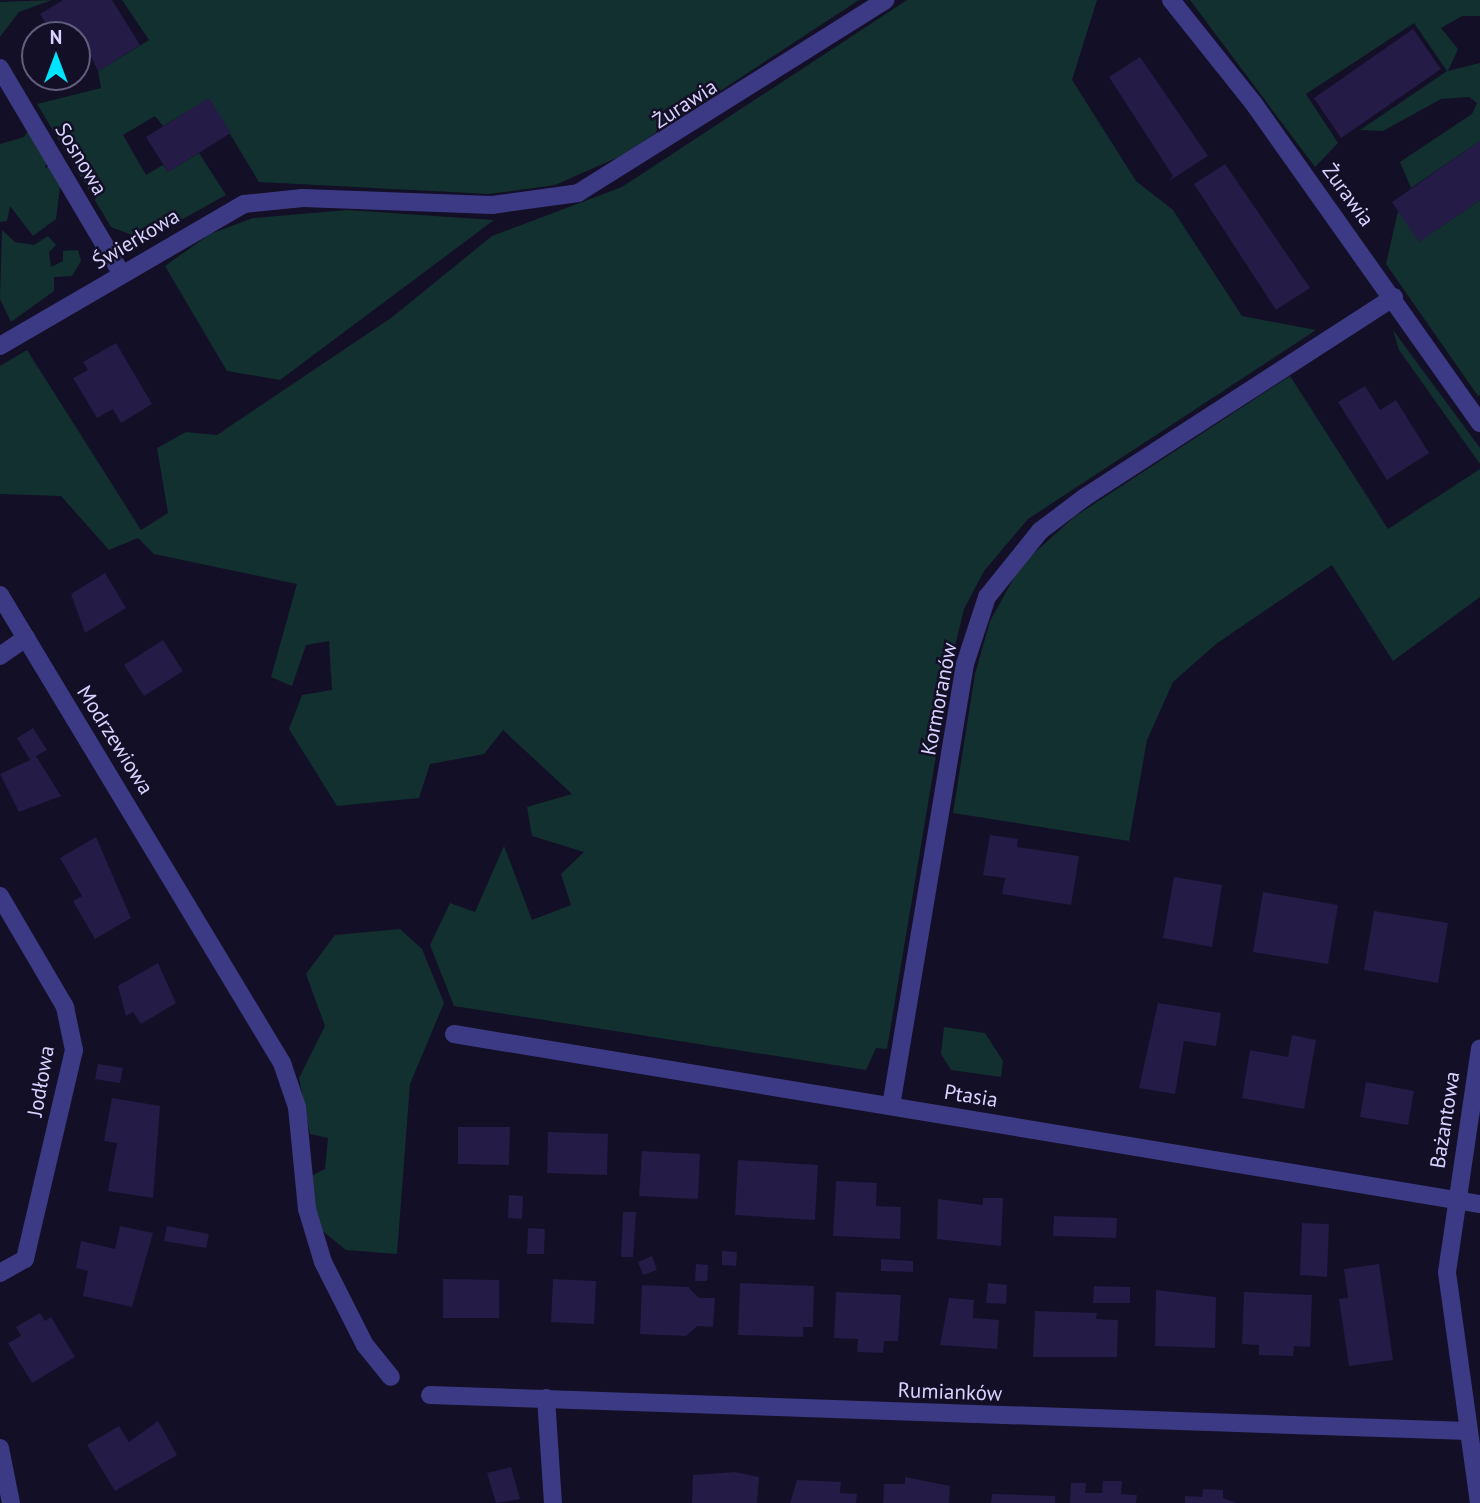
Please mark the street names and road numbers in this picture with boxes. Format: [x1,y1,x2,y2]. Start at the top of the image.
street label: Żurawia [648,74,722,134]
street label: Sosnowa [50,118,112,200]
street label: Żurawia [1317,159,1379,231]
street label: Świerkowa [88,203,184,275]
street label: Kormoranów [916,641,962,757]
street label: Modrzewiowa [72,681,158,799]
street label: Jodłowa [22,1044,60,1118]
street label: Bażantowa [1425,1070,1465,1170]
street label: Ptasia [942,1079,1000,1113]
street label: Rumianków [897,1378,1003,1406]

